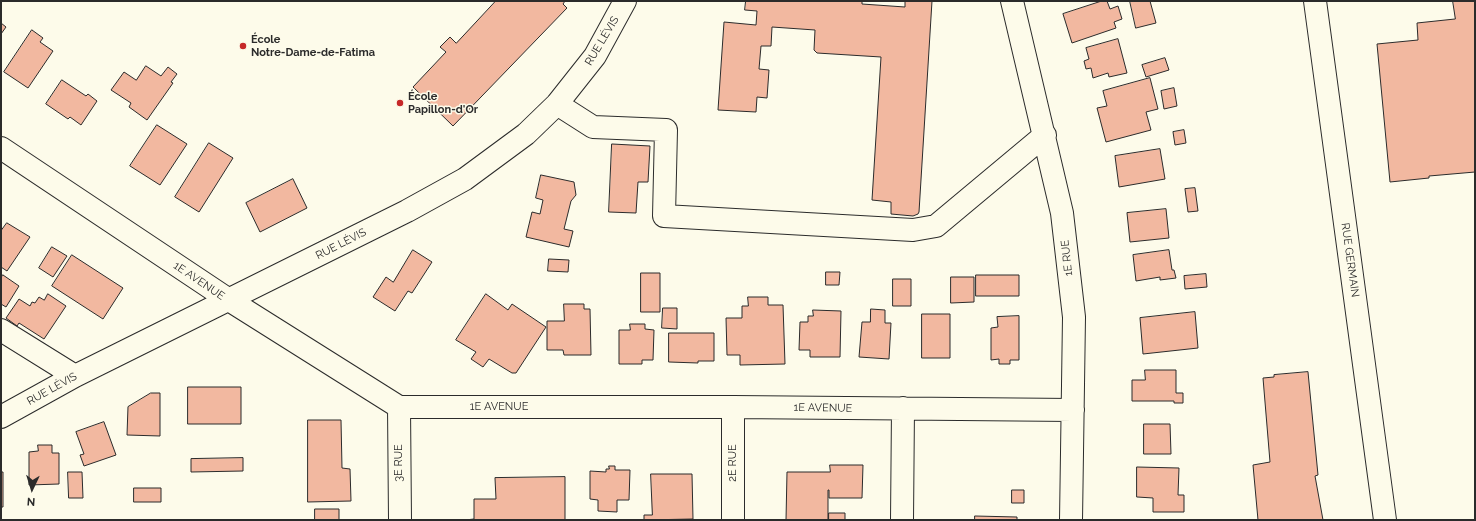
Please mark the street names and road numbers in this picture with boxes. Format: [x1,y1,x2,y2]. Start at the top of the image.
street label: RUE LÉVIS [582,14,622,68]
street label: RUE GERMAIN [1338,222,1362,298]
street label: RUE LÉVIS [314,226,368,262]
street label: 1E RUE [1059,239,1075,277]
street label: 1E AVENUE [171,259,227,303]
street label: RUE LÉVIS [25,370,79,408]
street label: 1E AVENUE [470,400,528,414]
street label: 1E AVENUE [794,401,852,415]
street label: 3E RUE [392,444,406,482]
street label: 2E RUE [726,444,740,482]

